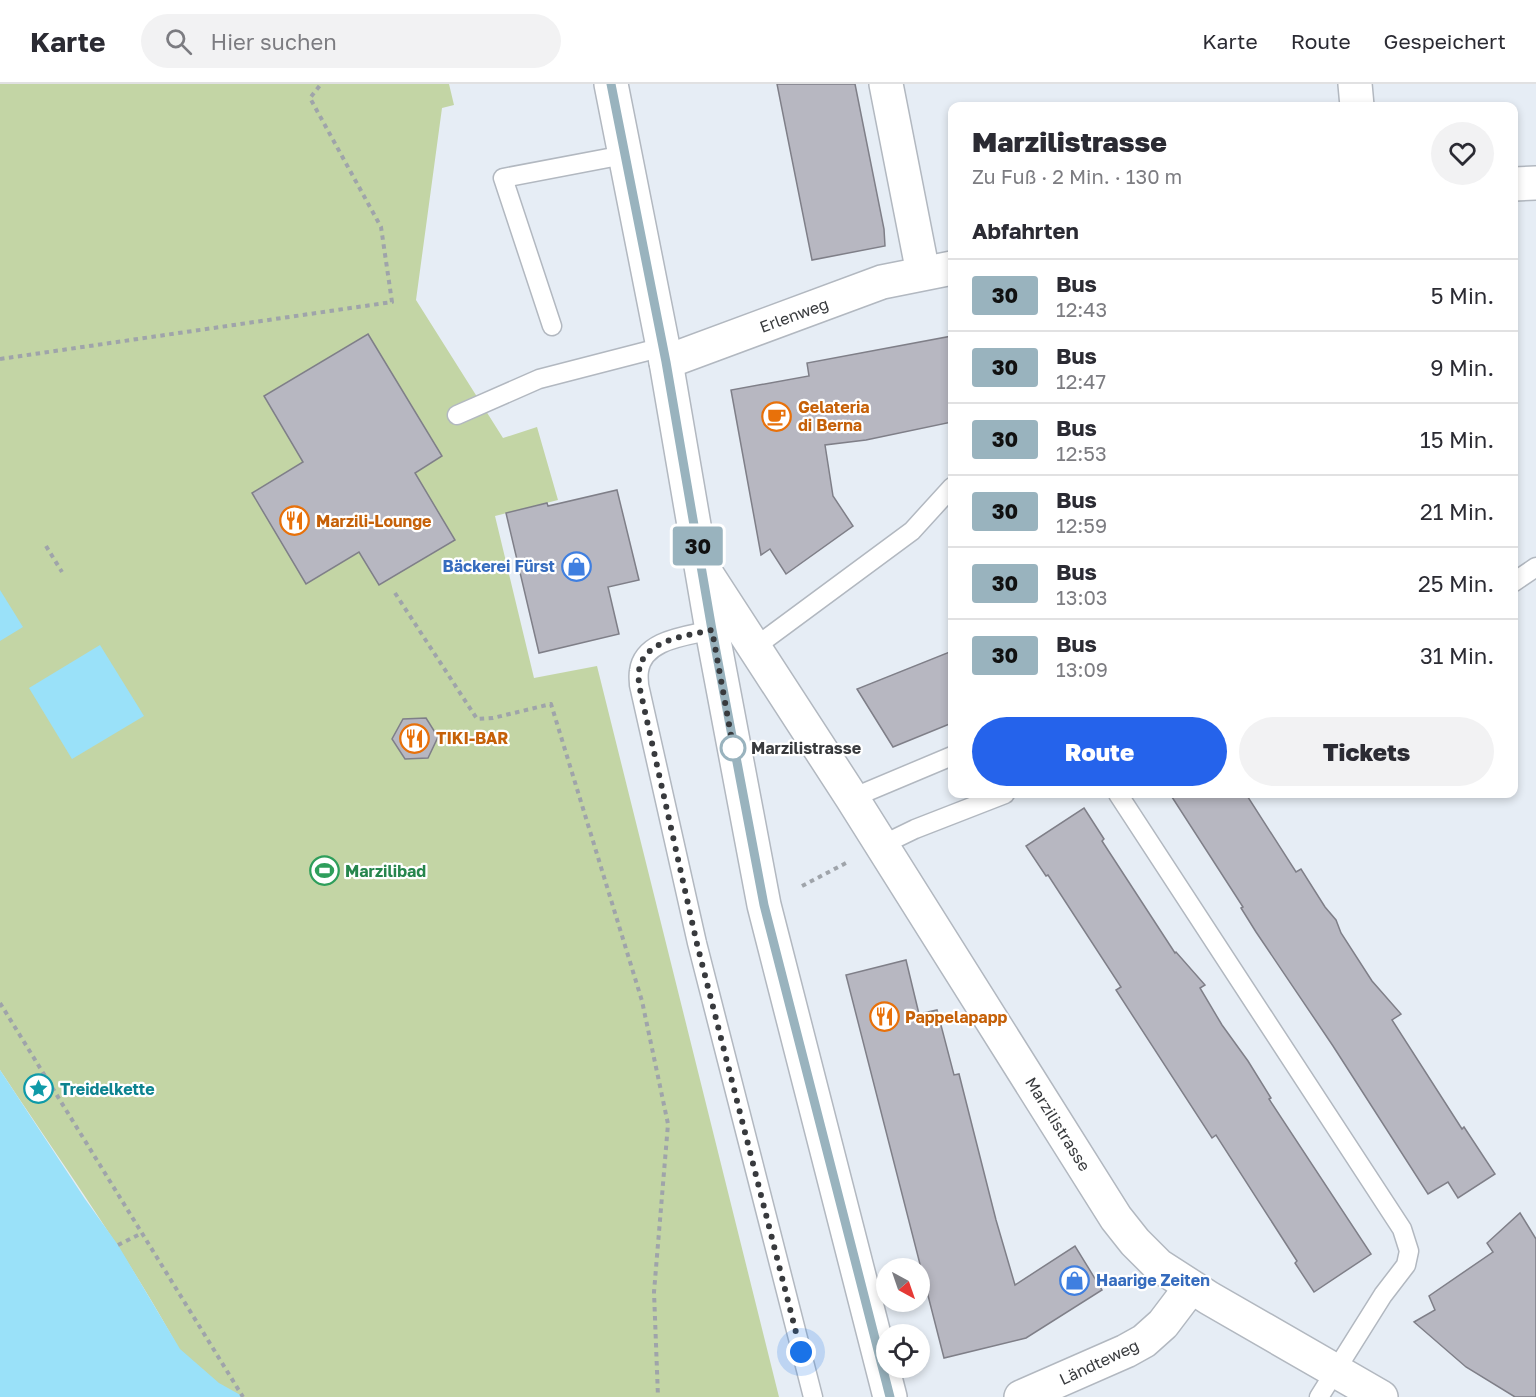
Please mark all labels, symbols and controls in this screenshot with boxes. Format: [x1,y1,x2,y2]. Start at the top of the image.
search box [141,14,561,68]
text: Karte [30,25,105,58]
icon: search [162,25,195,58]
text: Hier suchen [210,28,337,55]
text: Karte [1202,28,1258,54]
text: Route [1291,28,1351,54]
text: Gespeichert [1384,28,1506,54]
button: heart [1431,122,1494,185]
text: Marzilistrasse [972,125,1167,158]
text: Zu Fuß · 2 Min. · 130 m [972,164,1182,188]
text: Abfahrten [972,217,1079,244]
text: Bus [1056,270,1097,297]
text: 30 [992,282,1018,308]
text: 5 Min. [1431,282,1494,309]
street label: Erlenweg [757,293,831,337]
text: 12:43 [1056,297,1107,321]
text: Bus [1056,342,1097,369]
text: 30 [992,354,1018,380]
text: 9 Min. [1430,354,1494,381]
text: 12:47 [1056,369,1106,393]
place label: Gelateria di Berna [798,397,870,435]
cafe icon: Gelateria di Berna [761,400,793,432]
text: Bus [1056,414,1097,441]
text: 30 [992,426,1018,452]
text: 15 Min. [1420,426,1494,453]
text: 12:53 [1056,441,1107,465]
text: Bus [1056,486,1097,513]
text: 30 [992,498,1018,524]
text: 21 Min. [1420,498,1494,525]
restaurant icon: Marzili-Lounge [279,505,311,537]
place label: Marzili-Lounge [316,511,432,531]
text: 12:59 [1056,513,1107,537]
line badge: 30 [671,526,725,566]
text: 30 [685,533,711,559]
shop icon: Bäckerei Fürst [560,550,592,582]
place label: Bäckerei Fürst [442,556,555,576]
text: Bus [1056,558,1097,585]
text: 30 [992,570,1018,596]
text: 25 Min. [1418,570,1494,597]
text: 13:03 [1056,585,1108,609]
text: Bus [1056,630,1097,657]
text: 30 [992,642,1018,668]
text: 31 Min. [1420,642,1494,669]
text: 13:09 [1056,657,1108,681]
button: Route [972,717,1227,786]
button: Tickets [1239,717,1494,786]
restaurant icon: TIKI-BAR [399,722,431,754]
place label: TIKI-BAR [436,728,508,748]
marker: Marzilistrasse [720,735,746,761]
place label: Marzilistrasse [751,738,861,758]
sports icon: Marzilibad [308,855,340,887]
place label: Marzilibad [345,861,426,881]
restaurant icon: Pappelapapp [868,1001,900,1033]
place label: Pappelapapp [905,1007,1007,1027]
place icon: Treidelkette [23,1073,55,1105]
street label: Marzilistrasse [1021,1073,1095,1175]
place label: Treidelkette [60,1079,155,1099]
north arrow [876,1258,930,1312]
map controls [876,1258,930,1378]
shop icon: Haarige Zeiten [1059,1264,1091,1296]
place label: Haarige Zeiten [1096,1270,1210,1290]
button: locate [876,1324,930,1378]
street label: Ländteweg [1056,1335,1142,1389]
your location [786,1337,816,1367]

